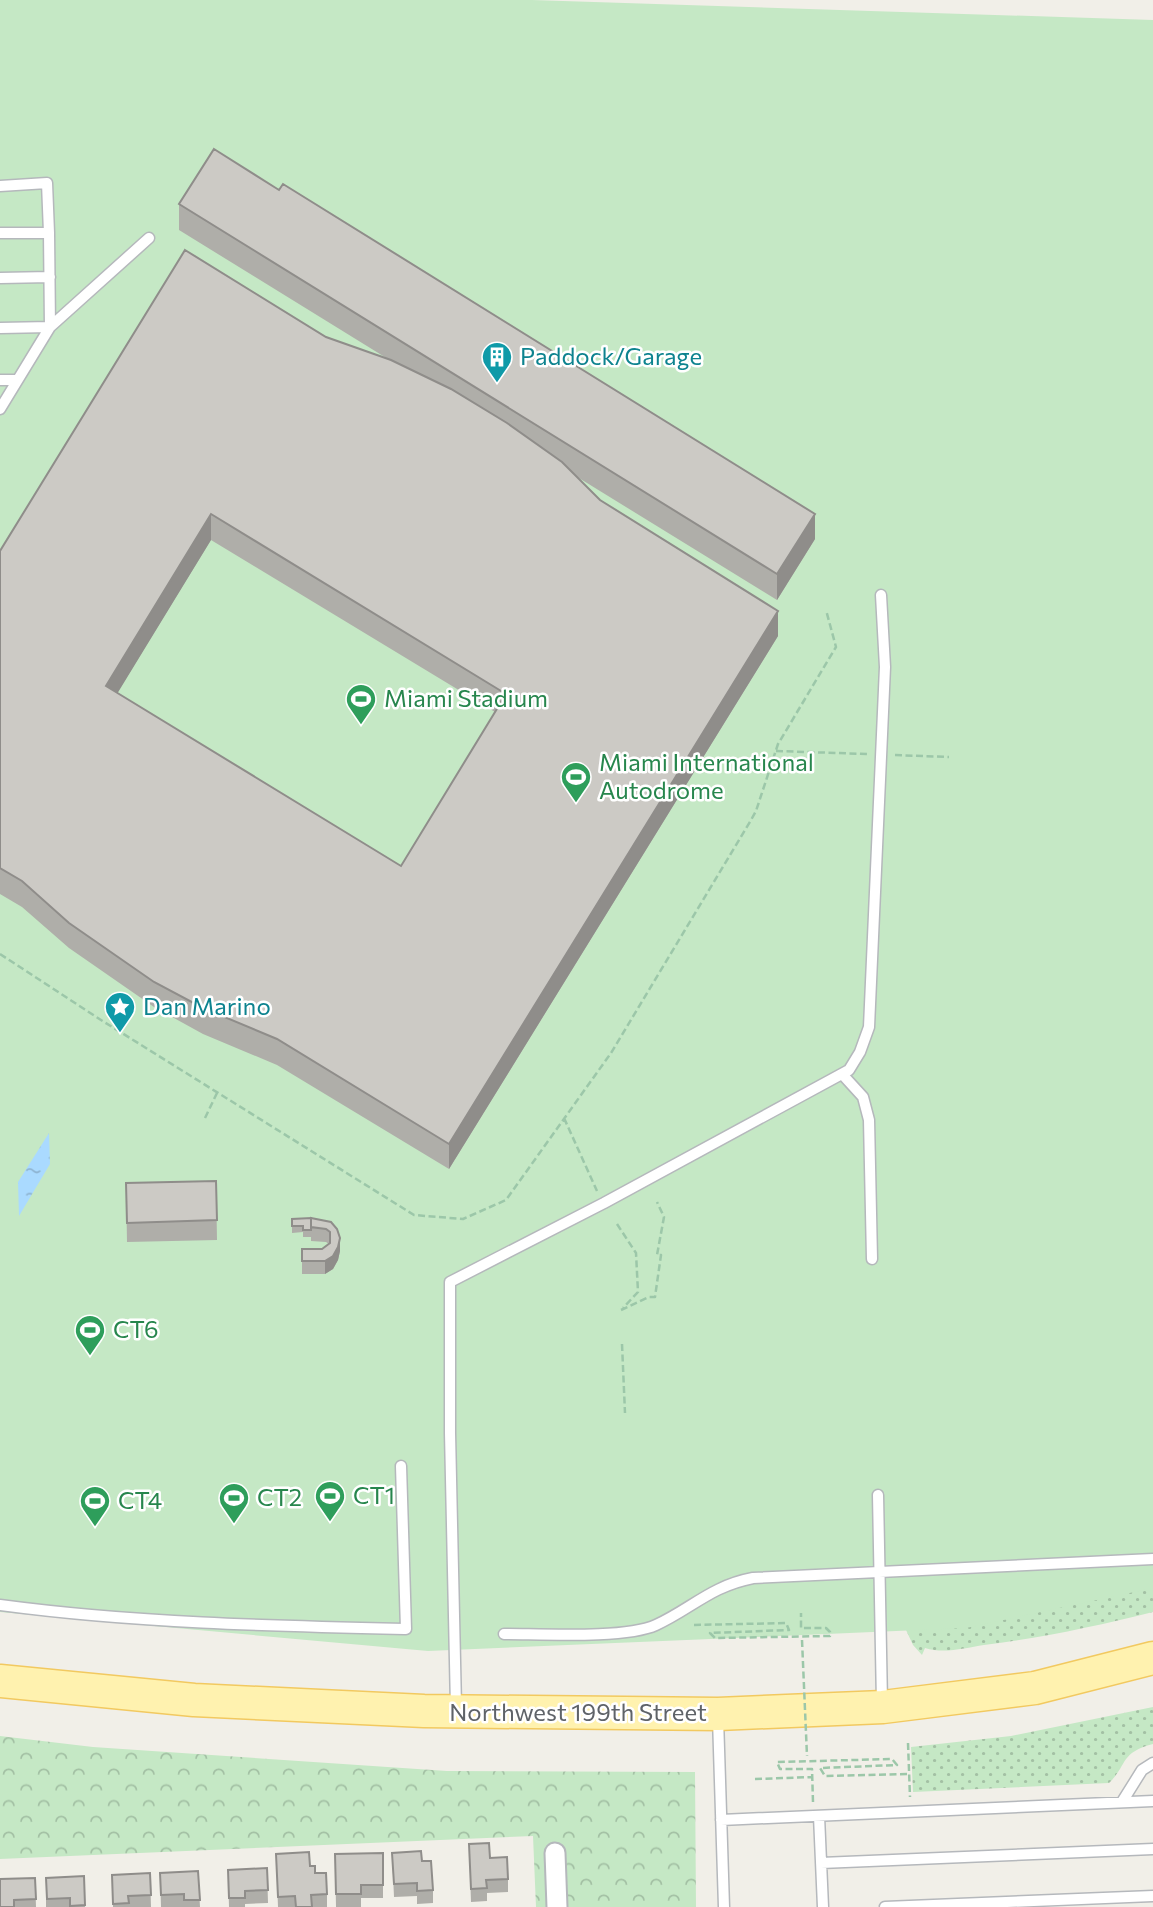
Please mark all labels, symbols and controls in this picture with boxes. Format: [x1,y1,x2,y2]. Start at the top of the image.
building icon: Paddock/Garage [480,340,514,384]
place label: Paddock/Garage [520,341,702,370]
sports icon: Miami Stadium [344,682,378,726]
place label: Miami Stadium [384,683,548,712]
place label: Miami International Autodrome [599,747,814,804]
sports icon: Miami International Autodrome [559,760,593,804]
place icon: Dan Marino [103,990,137,1034]
place label: Dan Marino [143,991,271,1020]
sports icon: CT6 [73,1313,107,1357]
place label: CT6 [113,1314,159,1343]
sports icon: CT1 [313,1479,347,1523]
place label: CT1 [353,1480,395,1509]
sports icon: CT2 [217,1481,251,1525]
place label: CT2 [257,1482,302,1511]
sports icon: CT4 [78,1484,112,1528]
place label: CT4 [118,1485,162,1514]
street label: Northwest 199th Street [449,1697,707,1726]

